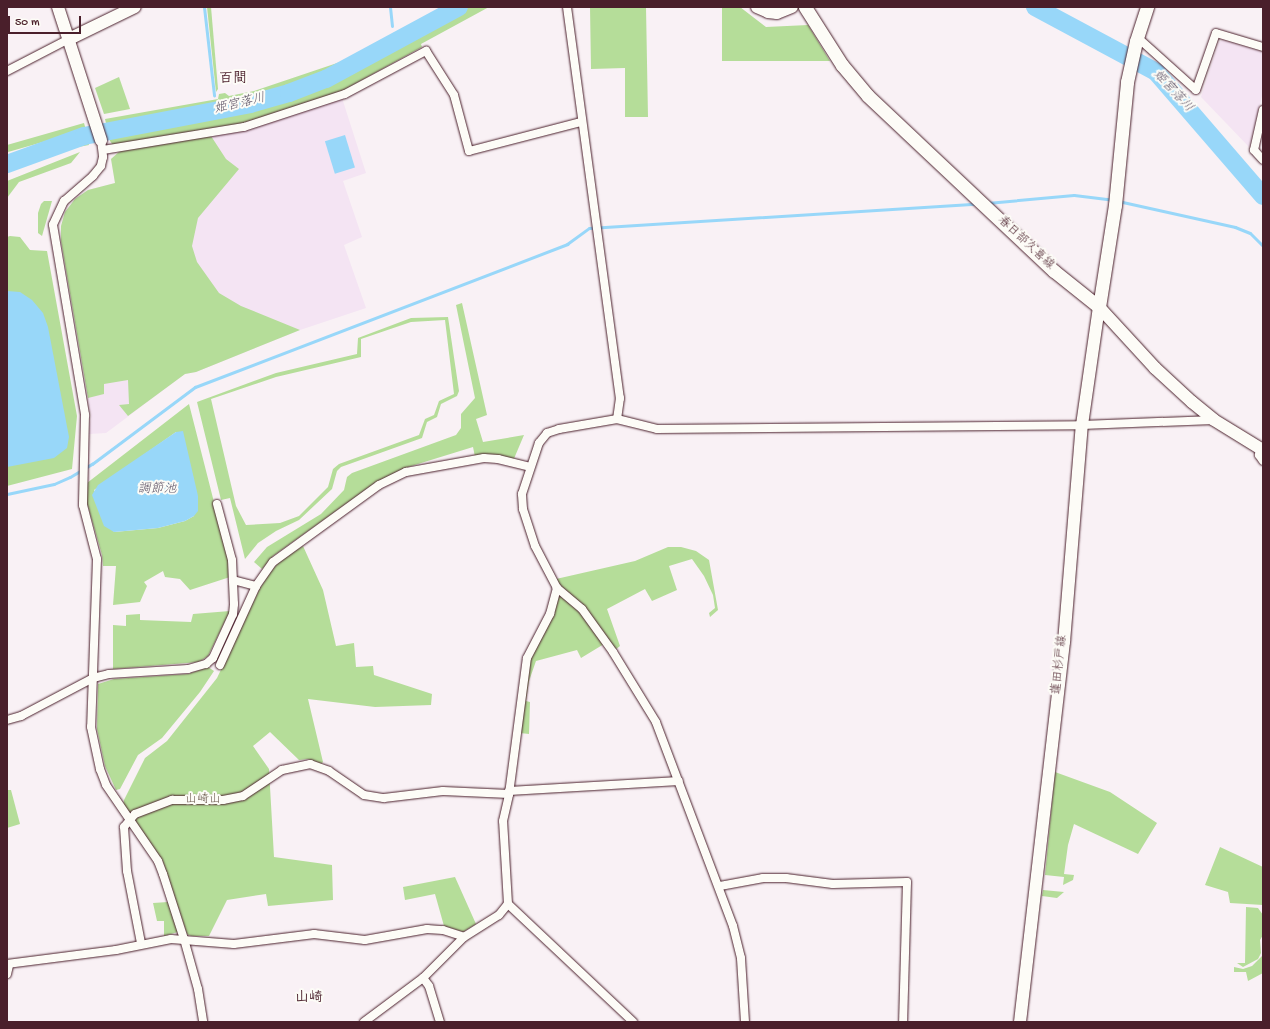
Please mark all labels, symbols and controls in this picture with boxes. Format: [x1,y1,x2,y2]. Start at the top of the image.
scale bar [10,8,83,34]
text: 50 m [15,16,40,30]
water label: 姫宮落川 [1149,68,1195,116]
district label: 百間 [219,72,247,88]
water label: 姫宮落川 [213,92,267,118]
street label: 春日部久喜線 [994,214,1056,274]
water label: 調節池 [138,482,176,498]
street label: 蓮田杉戸線 [1051,634,1071,696]
park label: 山崎山 [185,794,221,808]
district label: 山崎 [295,991,323,1007]

